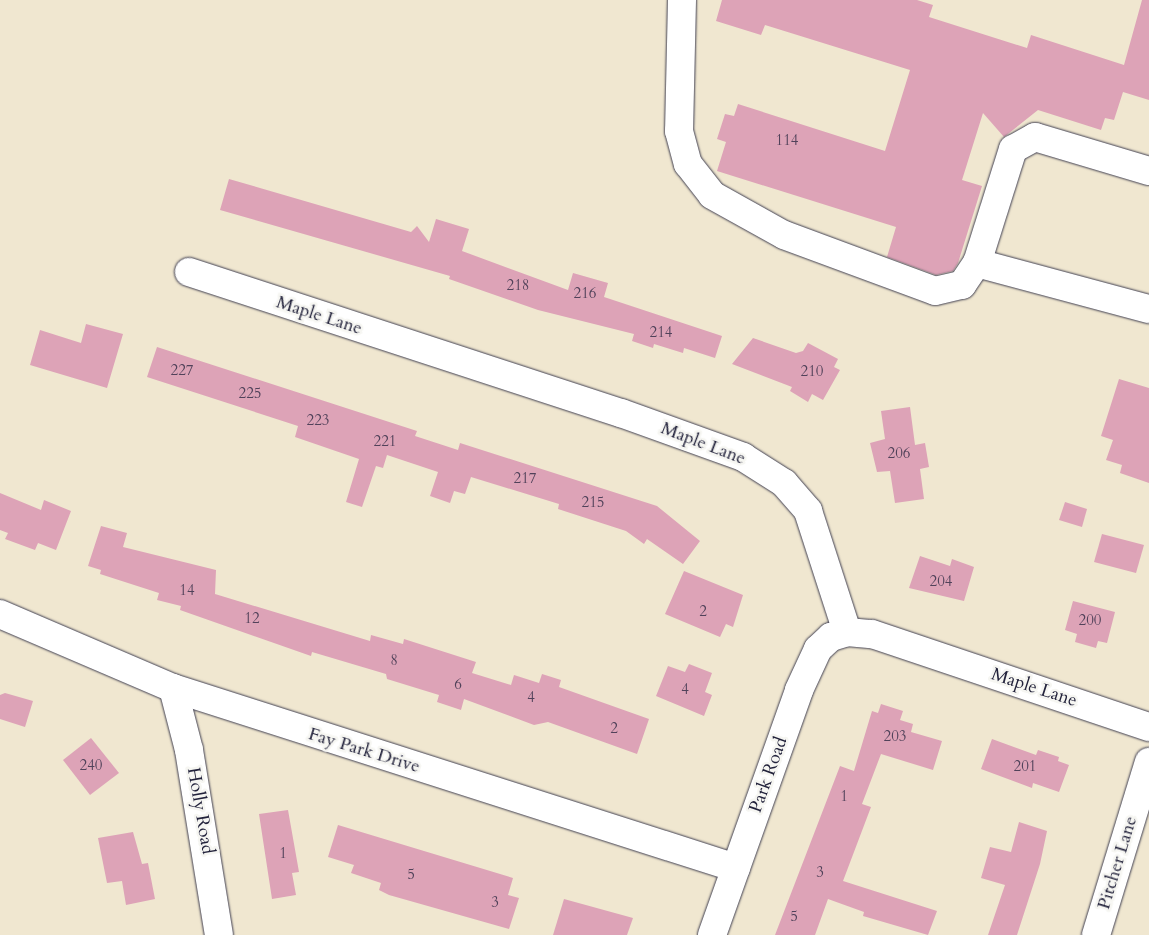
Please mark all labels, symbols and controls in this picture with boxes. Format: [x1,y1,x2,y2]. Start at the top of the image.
house number: 114 [775,132,799,150]
house number: 218 [506,277,530,295]
house number: 216 [573,285,597,303]
street label: Maple Lane [273,292,365,340]
house number: 214 [649,324,673,342]
house number: 227 [170,362,194,380]
house number: 210 [800,363,824,381]
house number: 225 [238,385,262,403]
house number: 223 [306,412,330,430]
street label: Maple Lane [658,418,748,470]
house number: 221 [373,433,397,451]
house number: 206 [887,445,911,463]
house number: 217 [513,470,537,488]
house number: 215 [581,494,605,512]
house number: 204 [929,573,953,591]
house number: 14 [179,582,195,600]
house number: 2 [699,603,707,621]
house number: 12 [244,610,260,628]
house number: 200 [1078,612,1102,630]
house number: 8 [390,652,398,670]
street label: Maple Lane [988,664,1080,712]
house number: 6 [454,676,462,694]
house number: 4 [681,681,689,699]
house number: 4 [527,689,535,707]
house number: 2 [610,720,618,738]
street label: Fay Park Drive [306,724,422,778]
house number: 203 [883,728,907,746]
street label: Park Road [745,734,793,816]
house number: 240 [79,757,103,775]
house number: 201 [1013,758,1037,776]
street label: Holly Road [182,766,218,856]
house number: 1 [840,788,848,806]
street label: Pitcher Lane [1094,814,1142,912]
house number: 1 [279,845,287,863]
house number: 3 [816,864,824,882]
house number: 5 [407,866,415,884]
house number: 3 [491,894,499,912]
house number: 5 [790,908,798,926]

